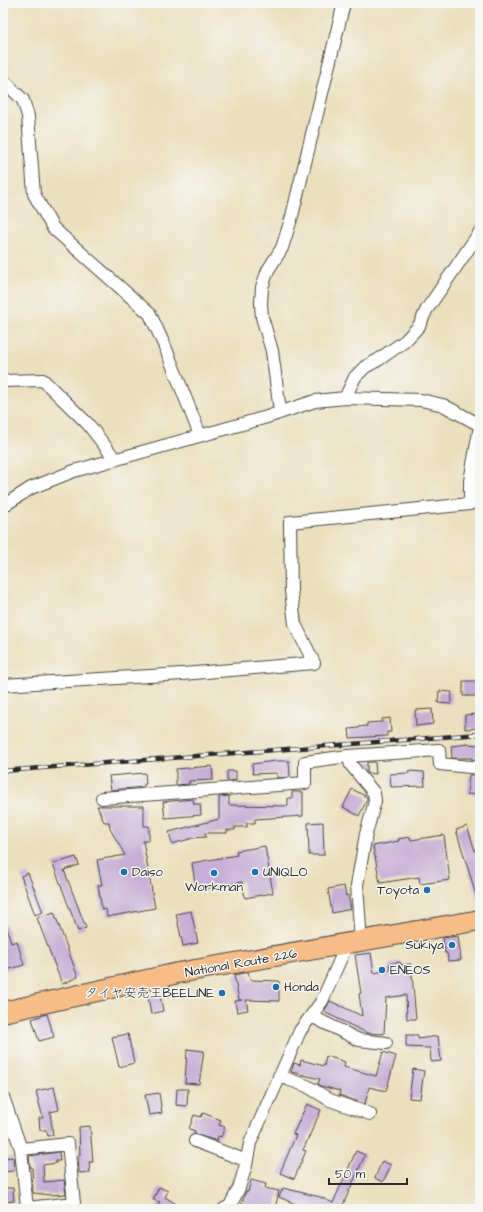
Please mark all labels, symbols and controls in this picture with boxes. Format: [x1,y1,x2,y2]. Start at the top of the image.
place label: Daiso [132,863,164,881]
place label: UNIQLO [263,863,308,881]
marker: Daiso [119,867,129,877]
marker: UNIQLO [250,867,260,877]
marker: Workman [209,868,219,878]
place label: Workman [185,878,243,896]
place label: Toyota [377,881,419,900]
marker: Toyota [422,885,432,895]
place label: Sukiya [405,936,444,955]
marker: Sukiya [447,940,457,950]
street label: National Route 226 [184,944,298,982]
place label: ENEOS [390,961,431,979]
marker: ENEOS [377,965,387,975]
place label: Honda [284,978,319,996]
marker: Honda [271,982,281,992]
place label: タイヤ安売王BEELINE [85,984,214,1002]
marker: タイヤ安売王BEELINE [217,988,227,998]
scale bar [329,1160,407,1186]
text: 50 m [335,1166,366,1183]

